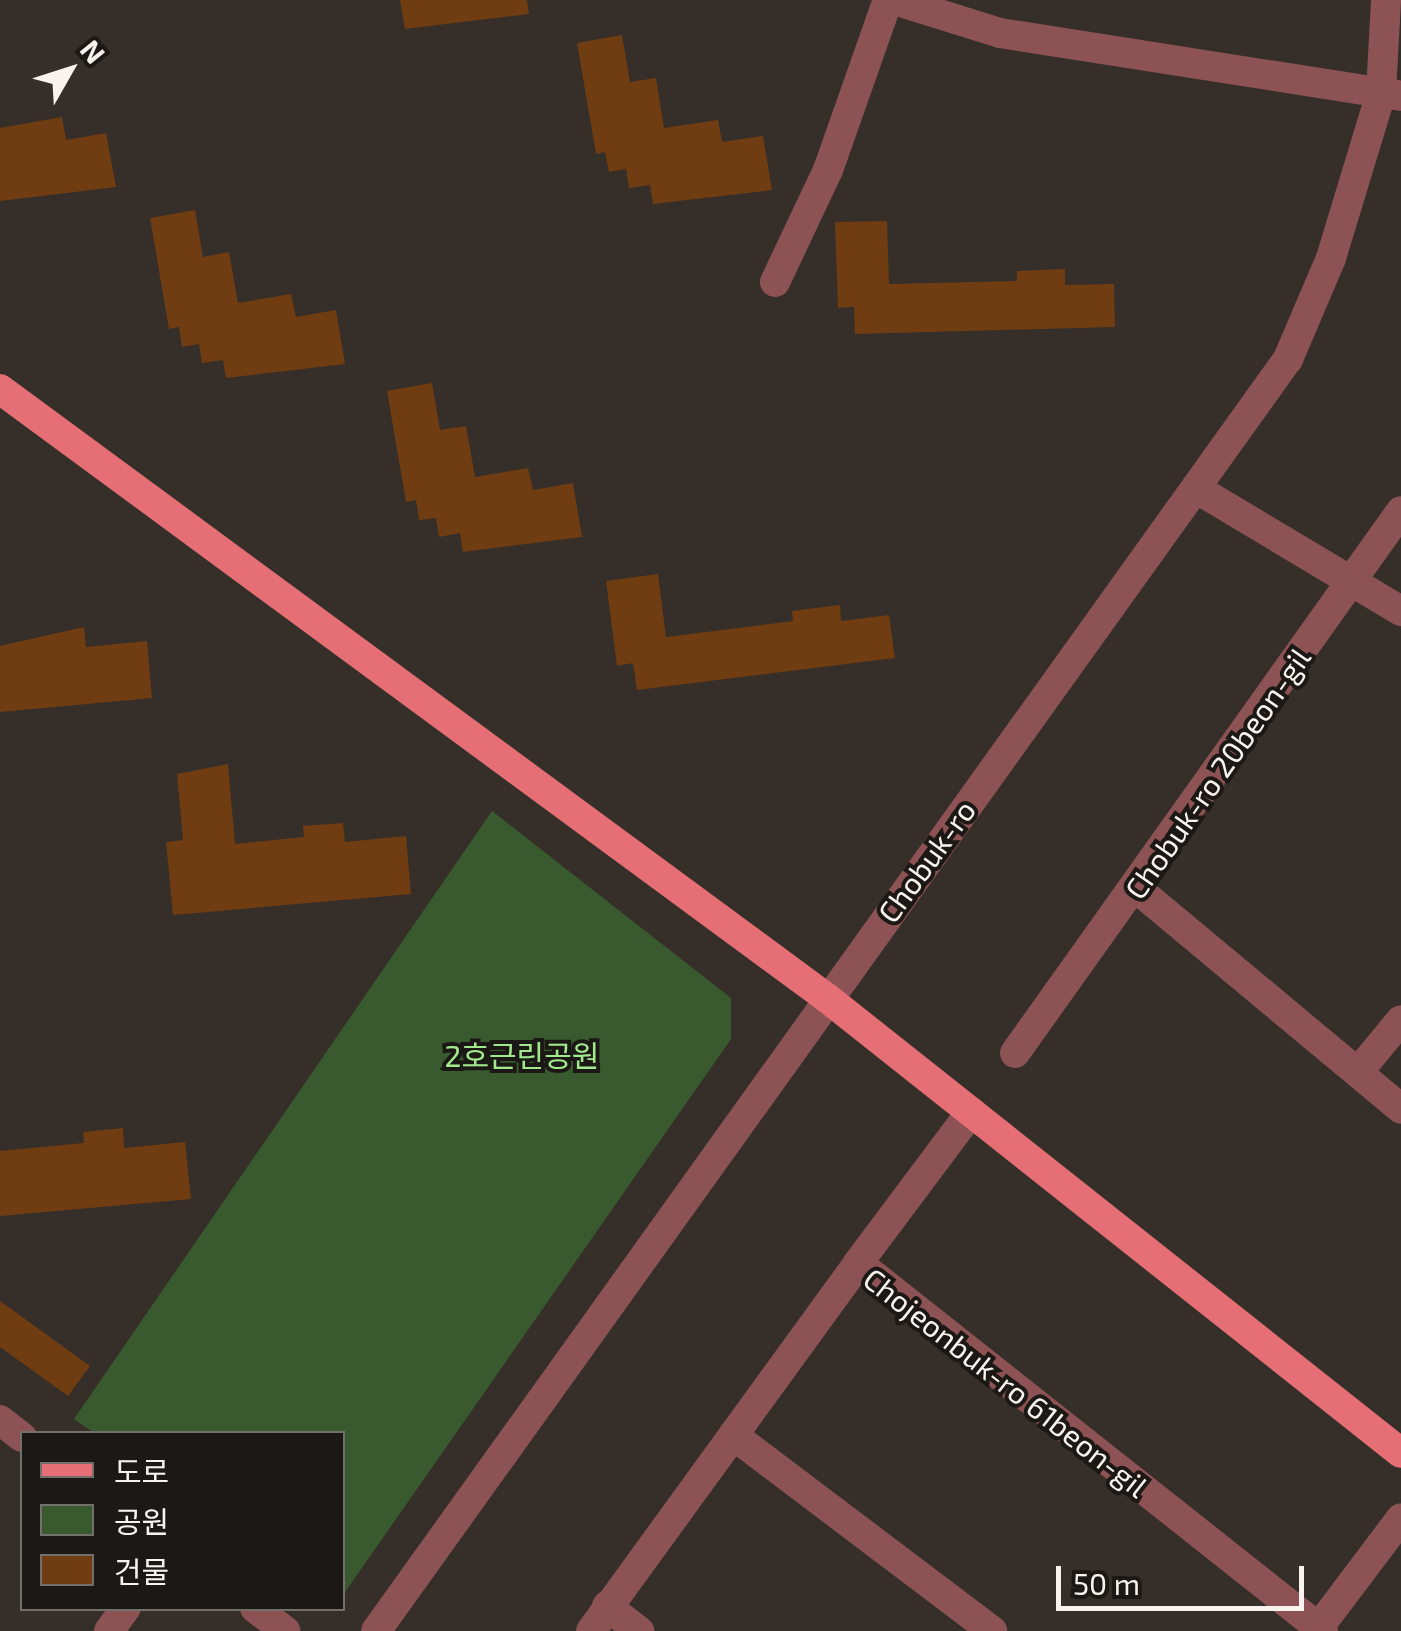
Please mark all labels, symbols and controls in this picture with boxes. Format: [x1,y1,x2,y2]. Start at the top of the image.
north arrow [20,20,120,120]
text: N [74,33,113,70]
street label: Chobuk-ro 20beon-gil [1117,640,1317,906]
street label: Chobuk-ro [870,793,982,929]
park label: 2호근린공원 [445,1037,599,1073]
street label: Chojeonbuk-ro 61beon-gil [857,1260,1155,1504]
legend [20,1431,345,1611]
text: 도로 [114,1453,169,1489]
text: 공원 [114,1503,169,1539]
scale bar [1061,1546,1308,1608]
text: 건물 [114,1553,169,1589]
text: 50 m [1073,1565,1140,1601]

